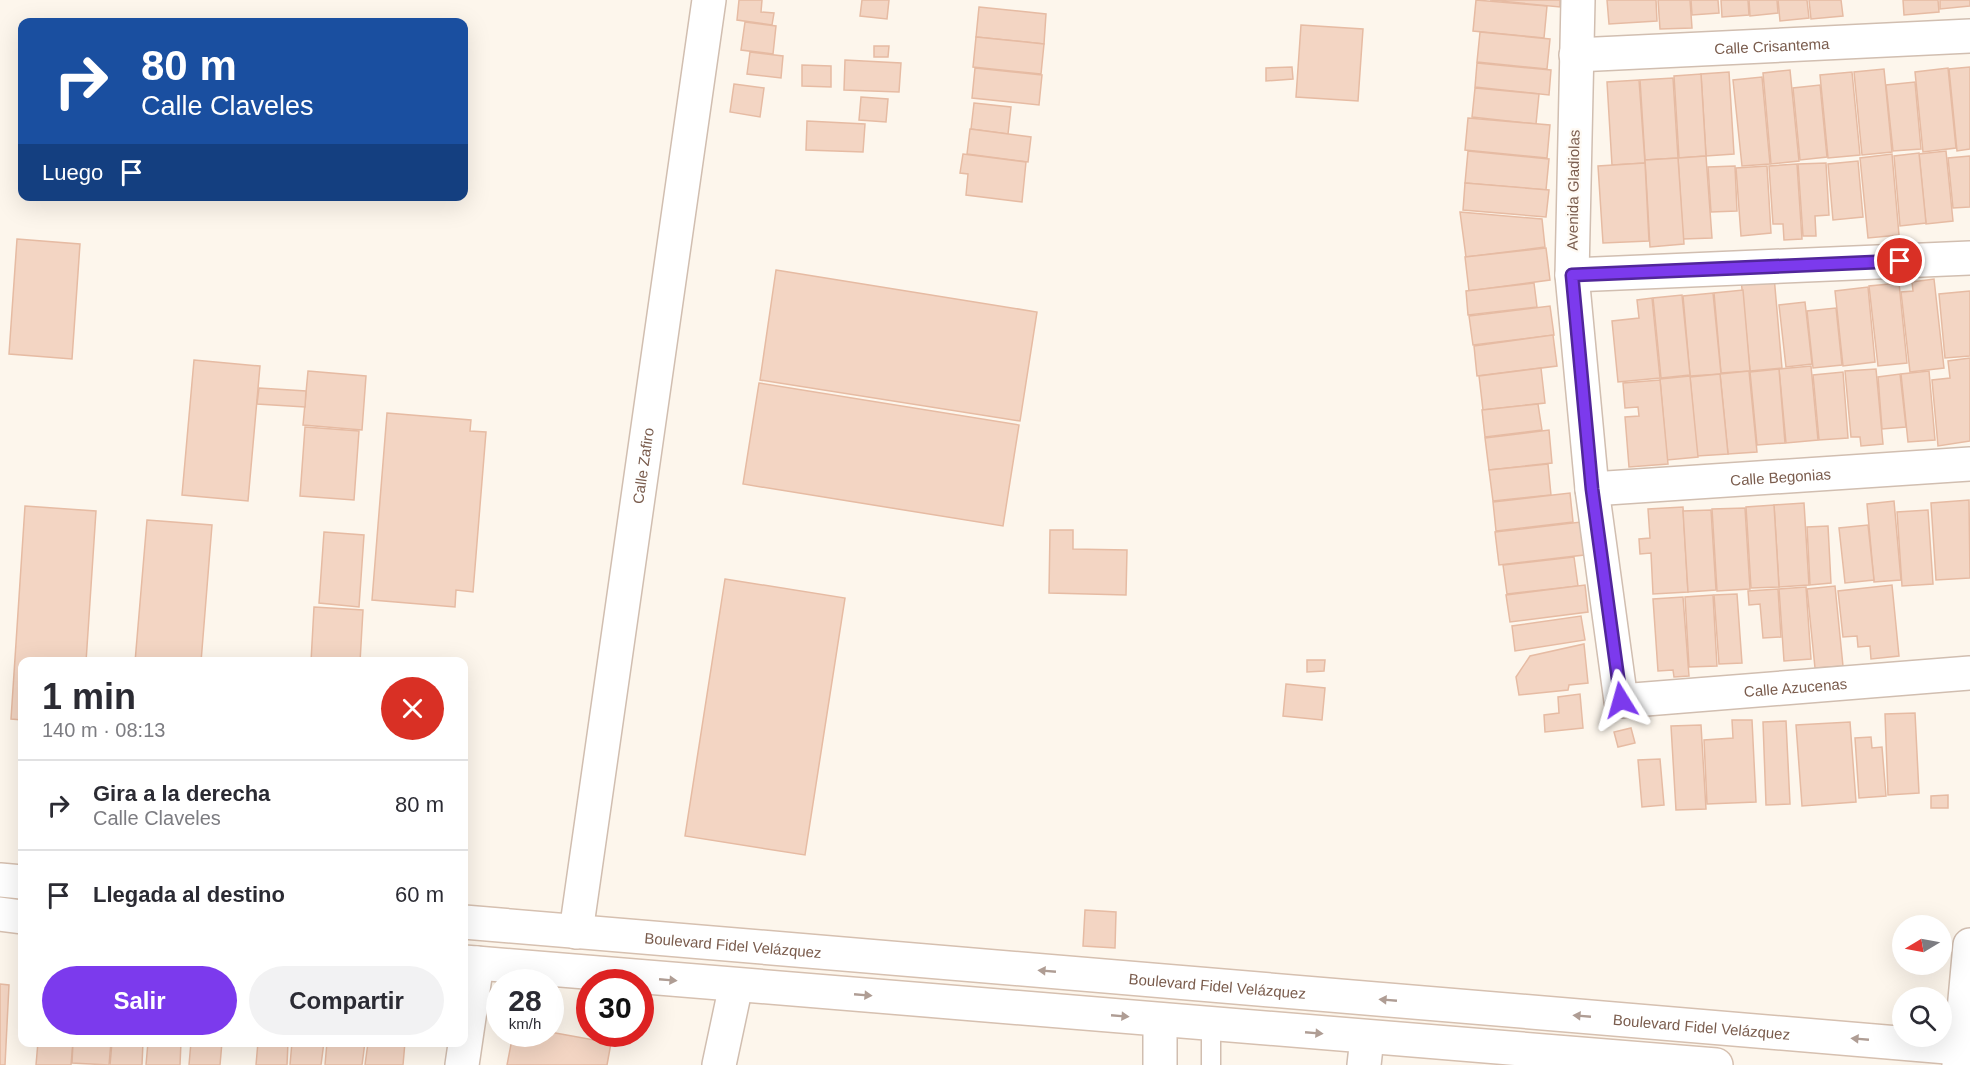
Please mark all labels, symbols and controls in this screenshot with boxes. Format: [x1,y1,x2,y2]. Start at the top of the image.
street label: Calle Crisantema [1714,34,1830,57]
icon: right [42,42,120,120]
text: 80 m [141,42,237,89]
text: Calle Claveles [141,91,314,121]
street label: Avenida Gladiolas [1563,130,1583,250]
icon: arrive [115,156,148,189]
text: Luego [42,160,103,185]
pin [1874,235,1925,286]
icon: arrive [1883,244,1916,277]
street label: Calle Zafiro [629,427,656,505]
street label: Calle Begonias [1730,465,1832,488]
position arrow [1589,668,1653,732]
street label: Calle Azucenas [1743,674,1848,700]
text: 1 min [42,676,136,717]
button: close [381,677,444,740]
text: 140 m · 08:13 [42,719,165,741]
text: Gira a la derecha [93,781,270,806]
icon: right [42,789,75,822]
text: 80 m [395,792,444,817]
text: Calle Claveles [93,807,221,829]
icon: arrive [42,879,75,912]
text: Llegada al destino [93,882,285,907]
text: 60 m [395,882,444,907]
north arrow [1892,915,1952,975]
map controls [1892,915,1952,1047]
street label: Boulevard Fidel Velázquez [644,929,822,961]
button: Salir [42,966,237,1035]
button: Compartir [249,966,444,1035]
one-way arrow [1037,966,1056,976]
speed limit sign: 30 [576,969,654,1047]
street label: Boulevard Fidel Velázquez [1128,970,1307,1001]
one-way arrow [659,975,678,984]
text: 28 [508,984,542,1017]
button: search [1892,987,1952,1047]
one-way arrow [853,991,872,1000]
one-way arrow [1378,995,1397,1005]
street label: Boulevard Fidel Velázquez [1612,1010,1791,1042]
one-way arrow [1110,1011,1129,1021]
one-way arrow [1572,1011,1591,1021]
text: km/h [509,1015,541,1032]
one-way arrow [1305,1028,1324,1038]
one-way arrow [1850,1035,1869,1044]

